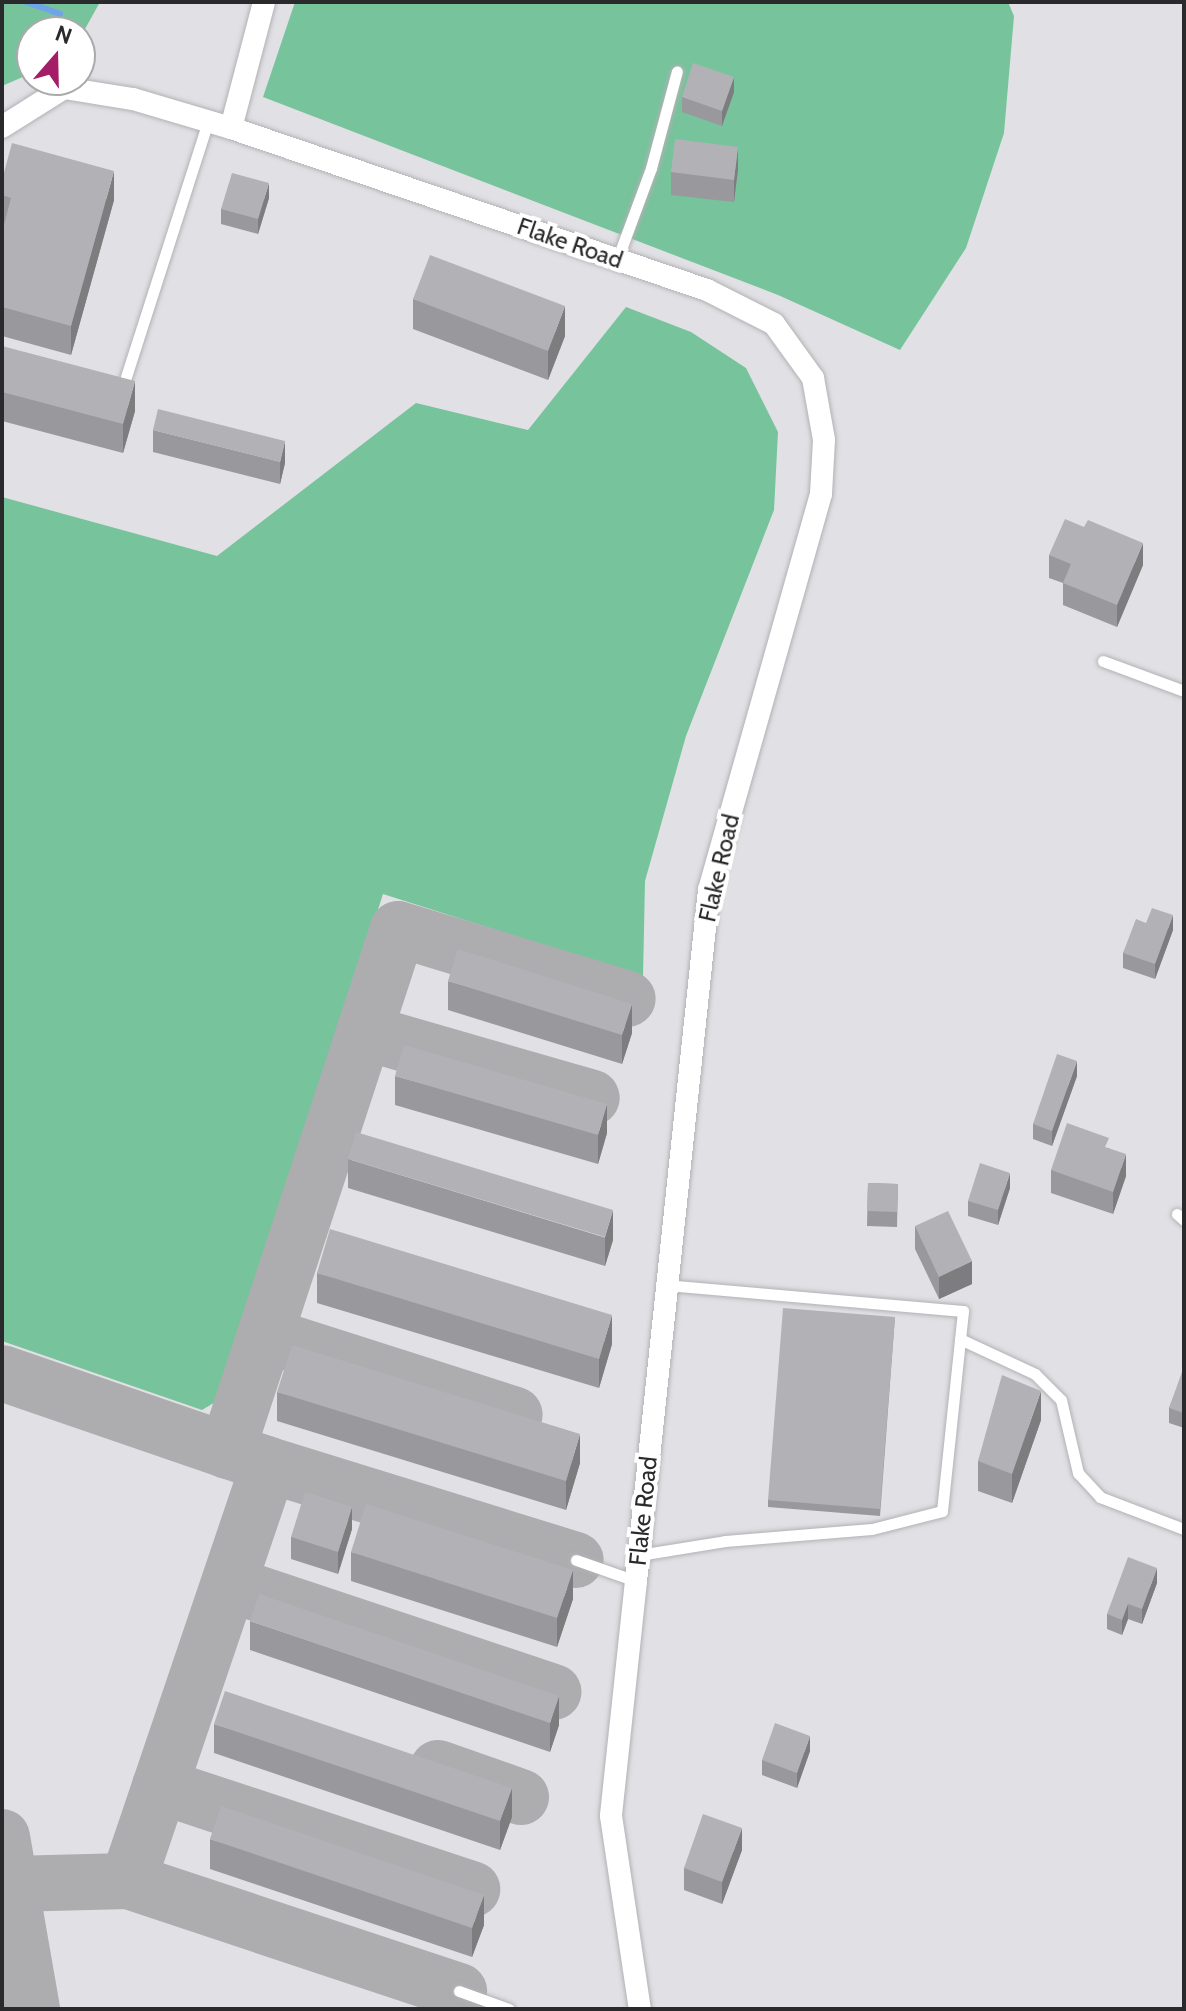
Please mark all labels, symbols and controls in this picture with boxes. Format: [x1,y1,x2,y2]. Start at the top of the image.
north arrow [16,16,96,96]
text: N [52,20,76,50]
street label: Flake Road [513,212,627,274]
street label: Flake Road [693,811,745,925]
street label: Flake Road [623,1455,663,1567]

